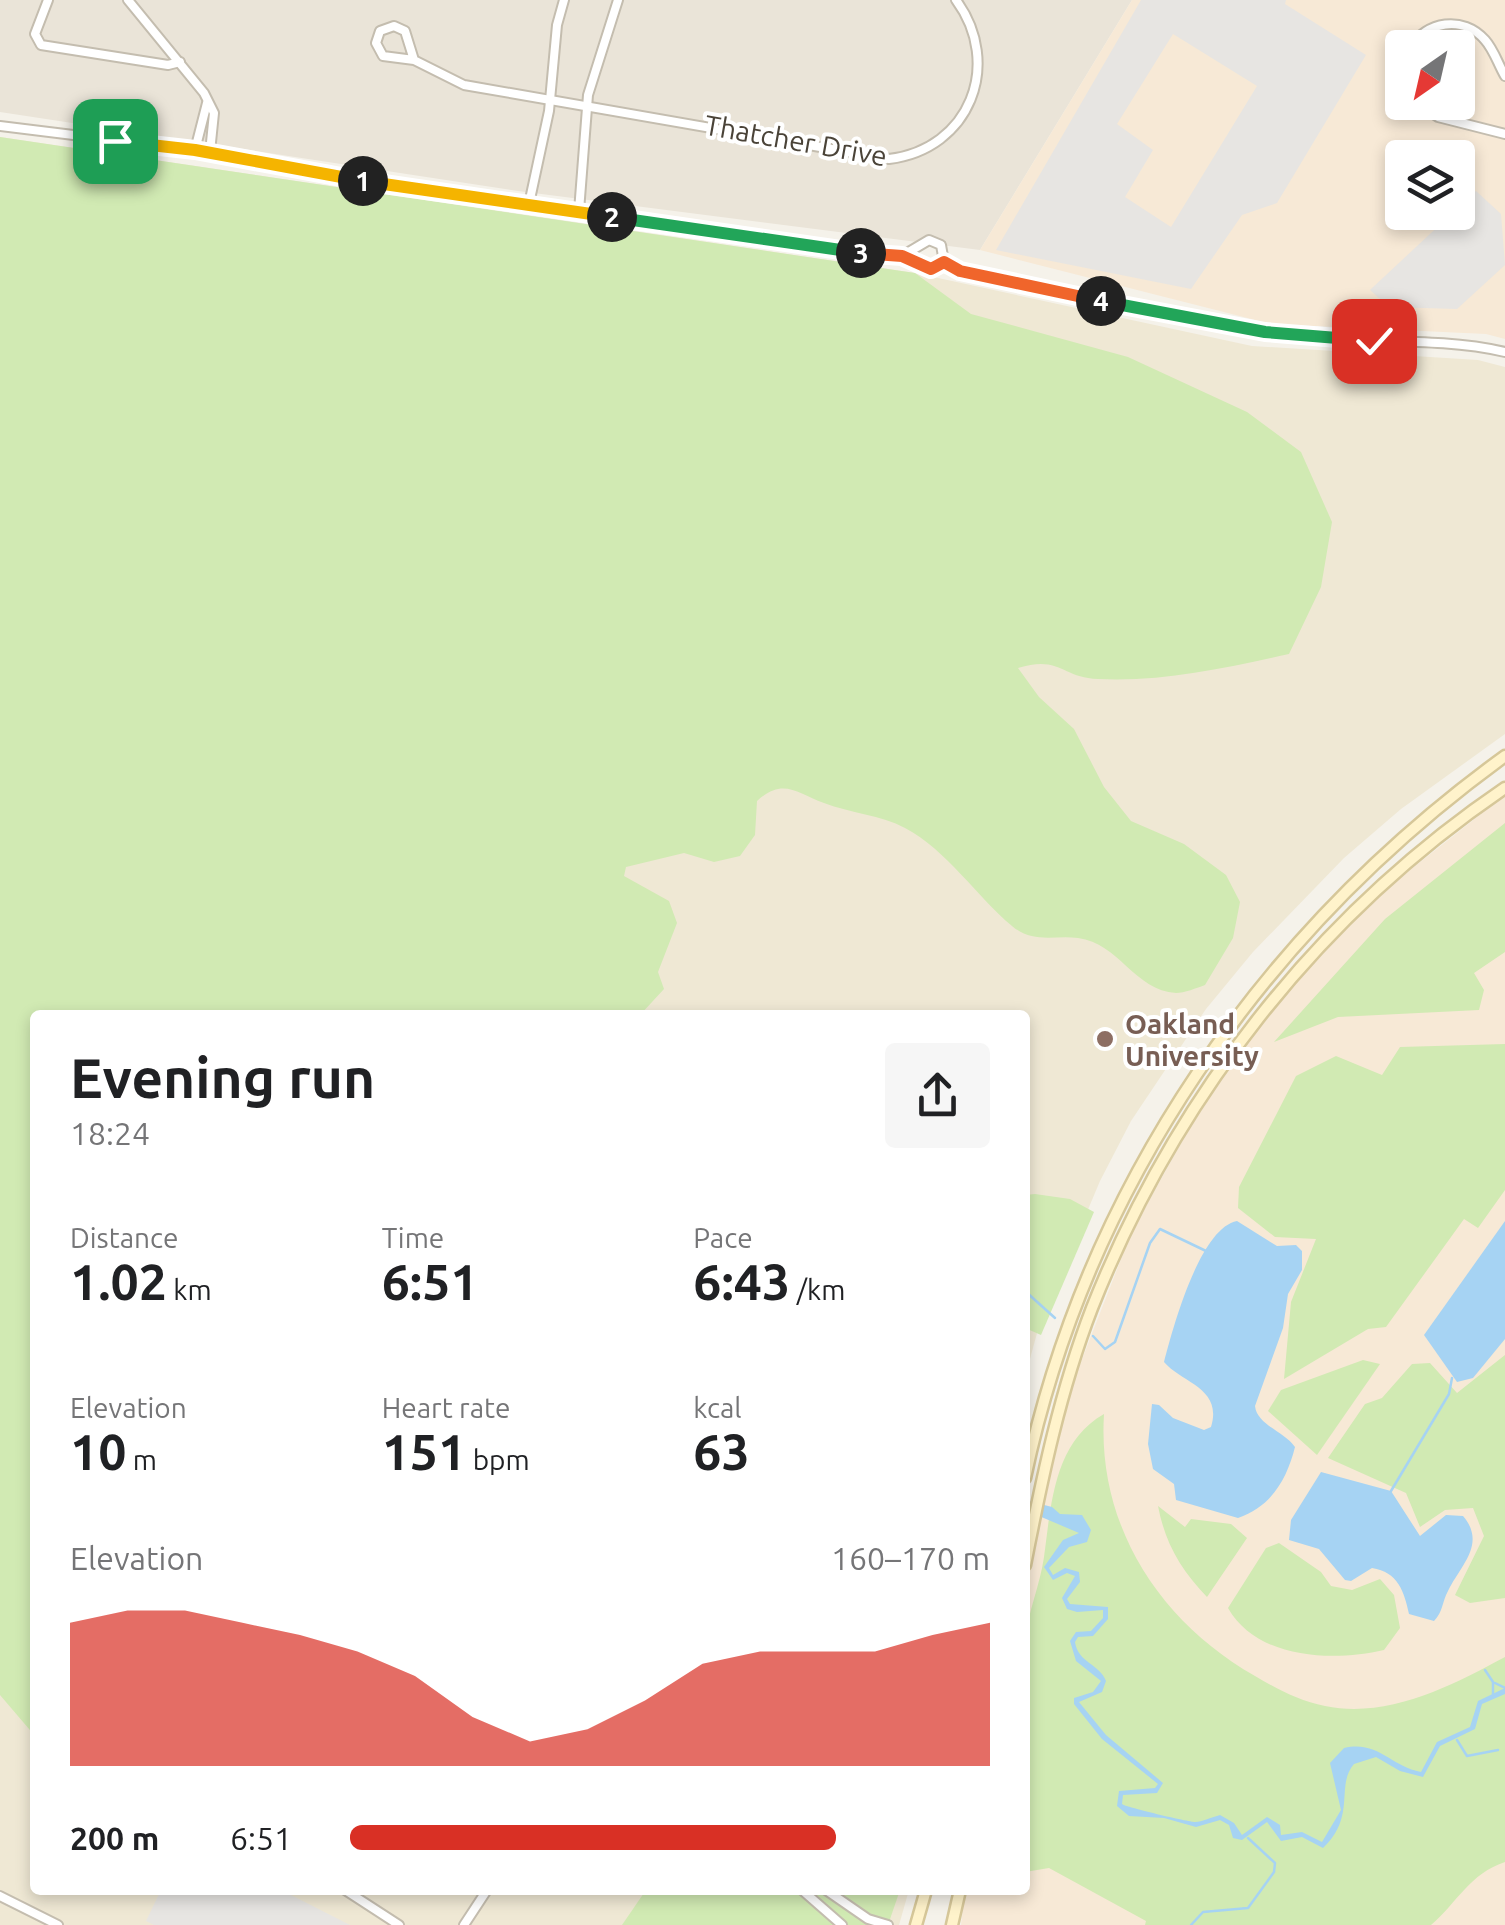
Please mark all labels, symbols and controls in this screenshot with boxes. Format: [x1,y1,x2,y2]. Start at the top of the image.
north arrow [1385,30,1475,120]
map controls [1385,30,1475,230]
pin [73,99,158,184]
street label: Thatcher Drive [702,109,890,171]
icon: arrive [88,114,143,169]
button: layers [1385,140,1475,230]
pin: 1 [338,156,388,206]
text: 1 [355,165,371,196]
pin: 2 [587,192,637,242]
text: 2 [604,201,620,232]
pin: 3 [836,228,886,278]
text: 3 [853,237,869,268]
pin: 4 [1076,276,1126,326]
text: 4 [1093,285,1109,316]
pin [1332,299,1417,384]
icon: check [1347,314,1402,369]
place label: Oakland University [1125,1008,1259,1071]
marker: Oakland University [1094,1028,1116,1050]
button: share [885,1043,990,1148]
text: Evening run [70,1047,375,1108]
text: 18:24 [70,1115,150,1151]
text: Distance [70,1222,178,1253]
text: Time [382,1222,444,1253]
text: Pace [693,1222,753,1253]
text: 1.02 [70,1253,167,1309]
text: 6:51 [382,1253,479,1309]
text: 6:43 [693,1253,790,1309]
text: km [167,1274,212,1305]
text: /km [790,1274,845,1305]
text: Elevation [70,1392,187,1423]
text: Heart rate [382,1392,510,1423]
text: kcal [693,1392,742,1423]
text: 10 [70,1423,126,1479]
text: 151 [382,1423,466,1479]
text: 63 [693,1423,750,1479]
text: m [126,1444,157,1475]
text: bpm [466,1444,530,1475]
text: Elevation [70,1540,203,1576]
text: 160–170 m [831,1540,990,1576]
text: 200 m [70,1820,159,1856]
text: 6:51 [230,1820,292,1856]

